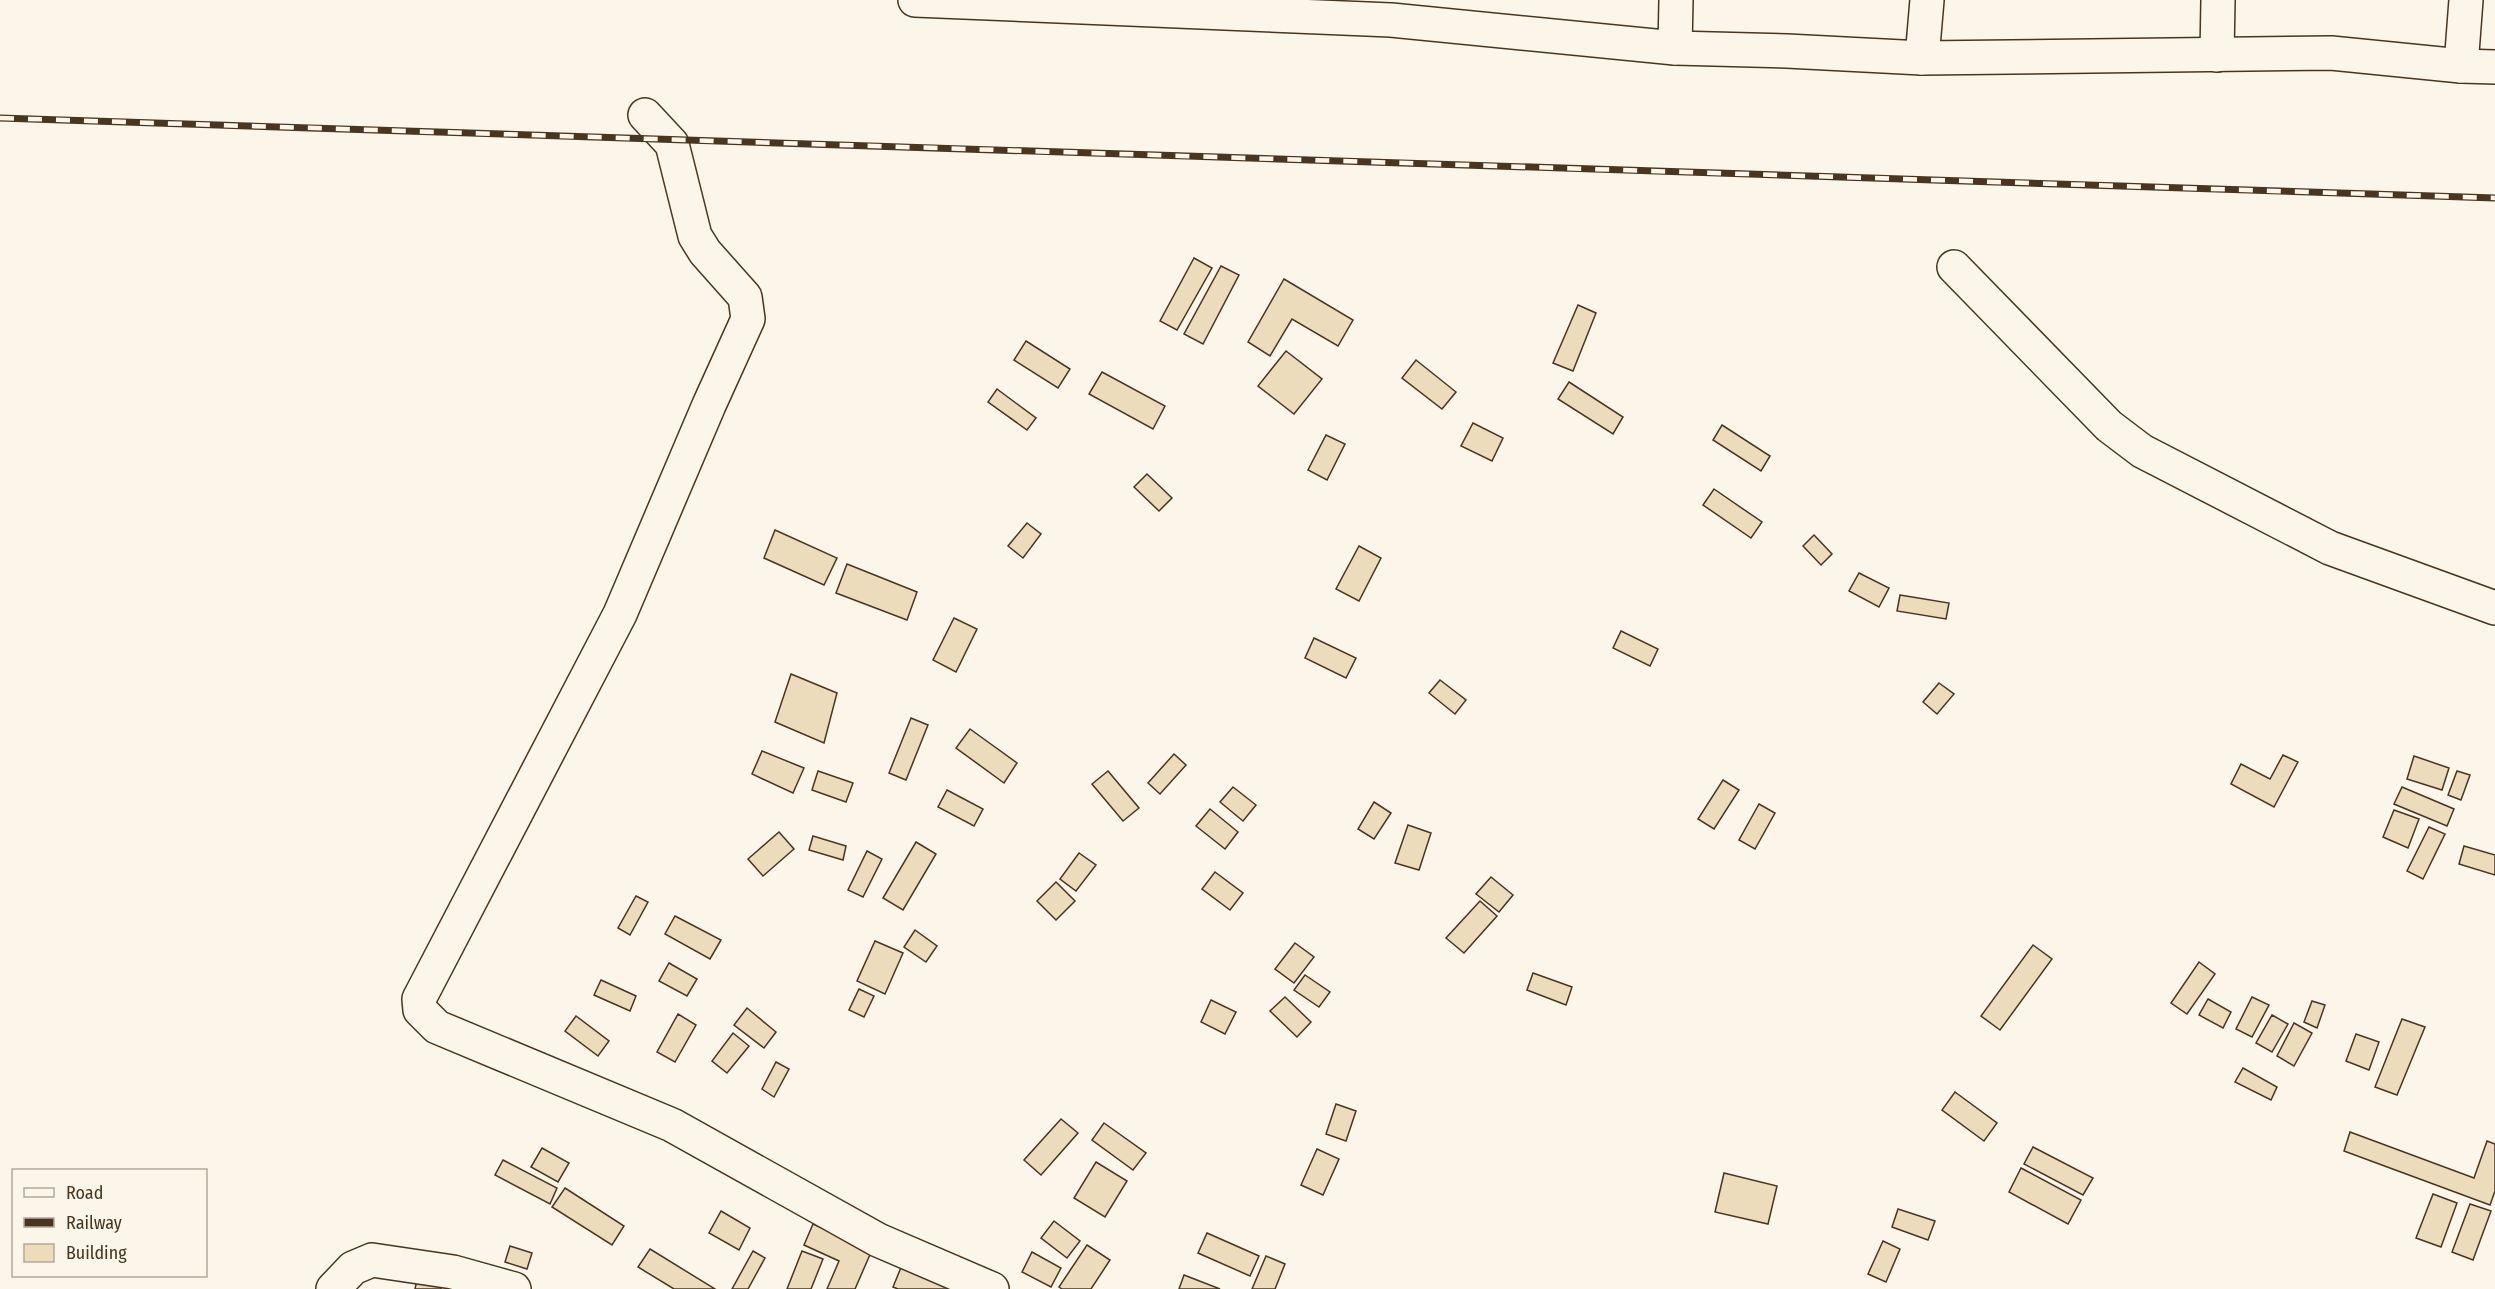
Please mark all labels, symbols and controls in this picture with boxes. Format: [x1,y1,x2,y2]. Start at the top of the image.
legend [12,1169,207,1277]
text: Road [66,1182,103,1204]
text: Railway [66,1212,122,1234]
text: Building [66,1242,127,1264]

